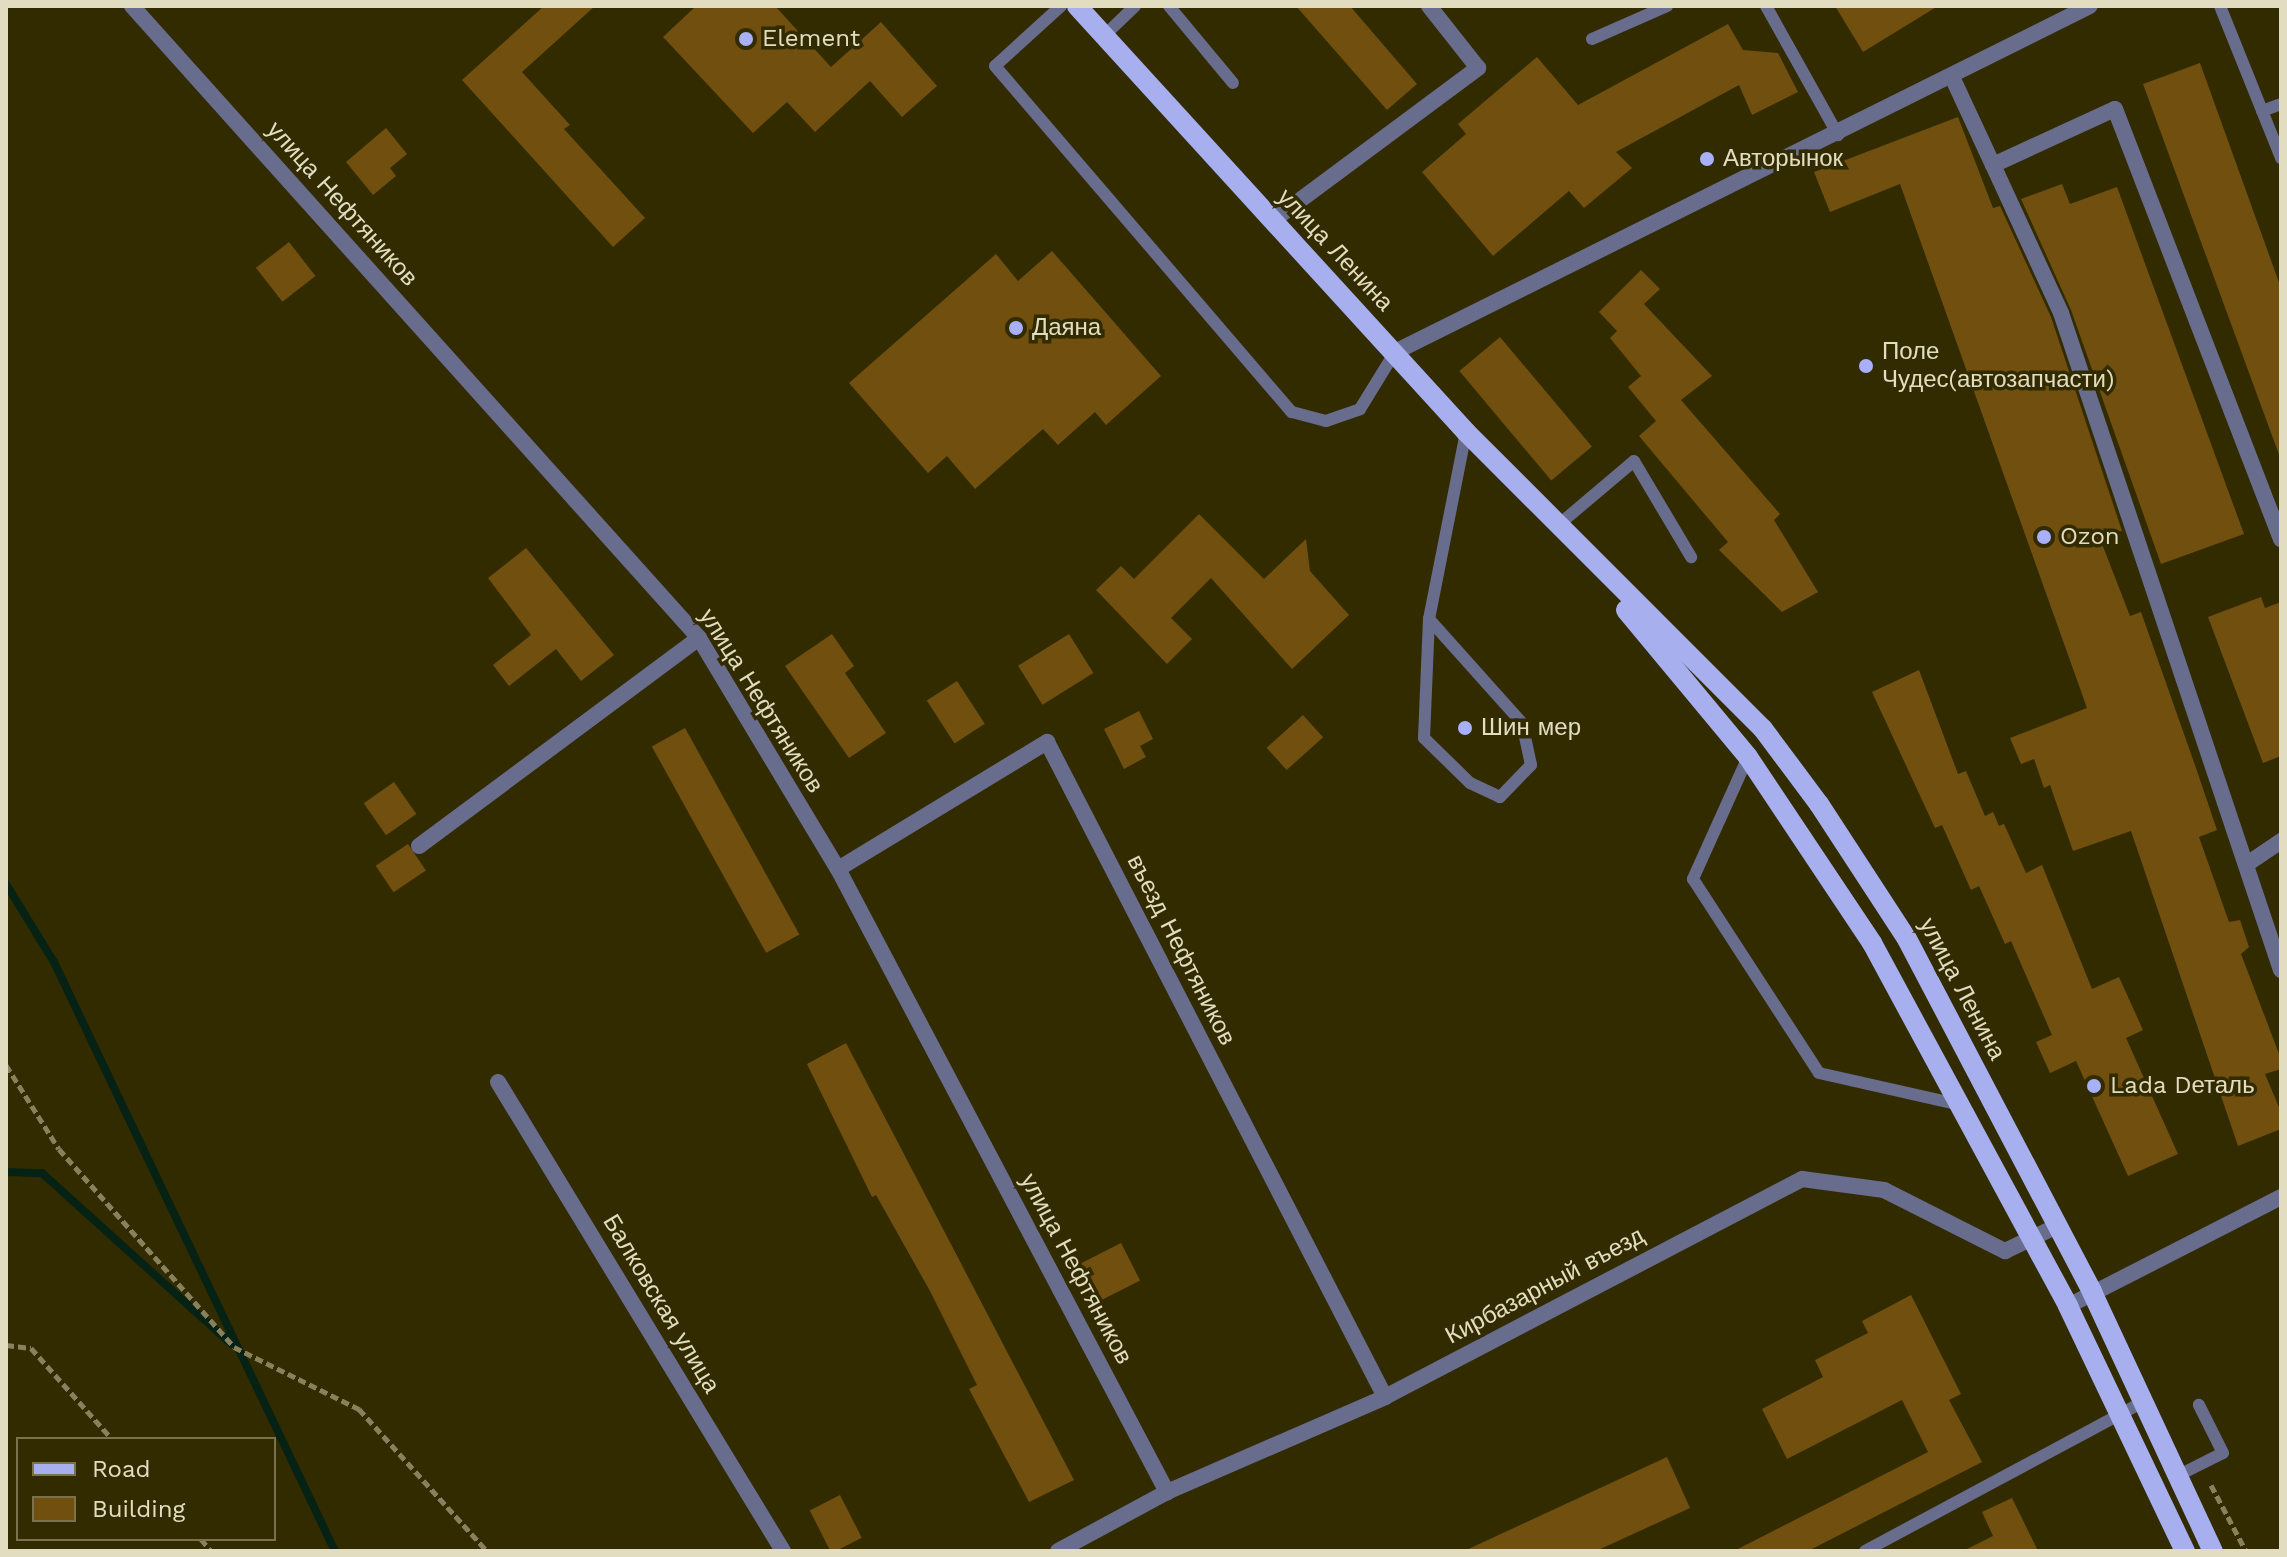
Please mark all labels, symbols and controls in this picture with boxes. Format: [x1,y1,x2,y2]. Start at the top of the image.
place label: Element [762,25,860,53]
marker: Element [737,30,755,48]
street label: улица Нефтяников [261,116,423,292]
place label: Авторынок [1723,145,1843,173]
marker: Авторынок [1698,150,1716,168]
street label: улица Ленина [1271,183,1399,317]
place label: Даяна [1032,314,1101,342]
marker: Даяна [1007,319,1025,337]
place label: Поле Чудес(автозапчасти) [1882,338,2114,394]
marker: Поле Чудес(автозапчасти) [1857,357,1875,375]
place label: Ozon [2060,523,2120,551]
marker: Ozon [2035,528,2053,546]
street label: улица Нефтяников [693,604,829,798]
place label: Шин мер [1481,714,1581,742]
marker: Шин мер [1456,719,1474,737]
street label: въезд Нефтяников [1121,850,1241,1050]
street label: улица Ленина [1913,913,2011,1065]
place label: Lada Dеталь [2110,1072,2255,1100]
marker: Lada Dеталь [2085,1077,2103,1095]
street label: улица Нефтяников [1014,1169,1138,1369]
street label: Балковская улица [596,1209,726,1399]
street label: Кирбазарный въезд [1441,1221,1649,1351]
legend [16,1437,276,1541]
text: Road [92,1455,151,1483]
text: Building [92,1495,185,1523]

